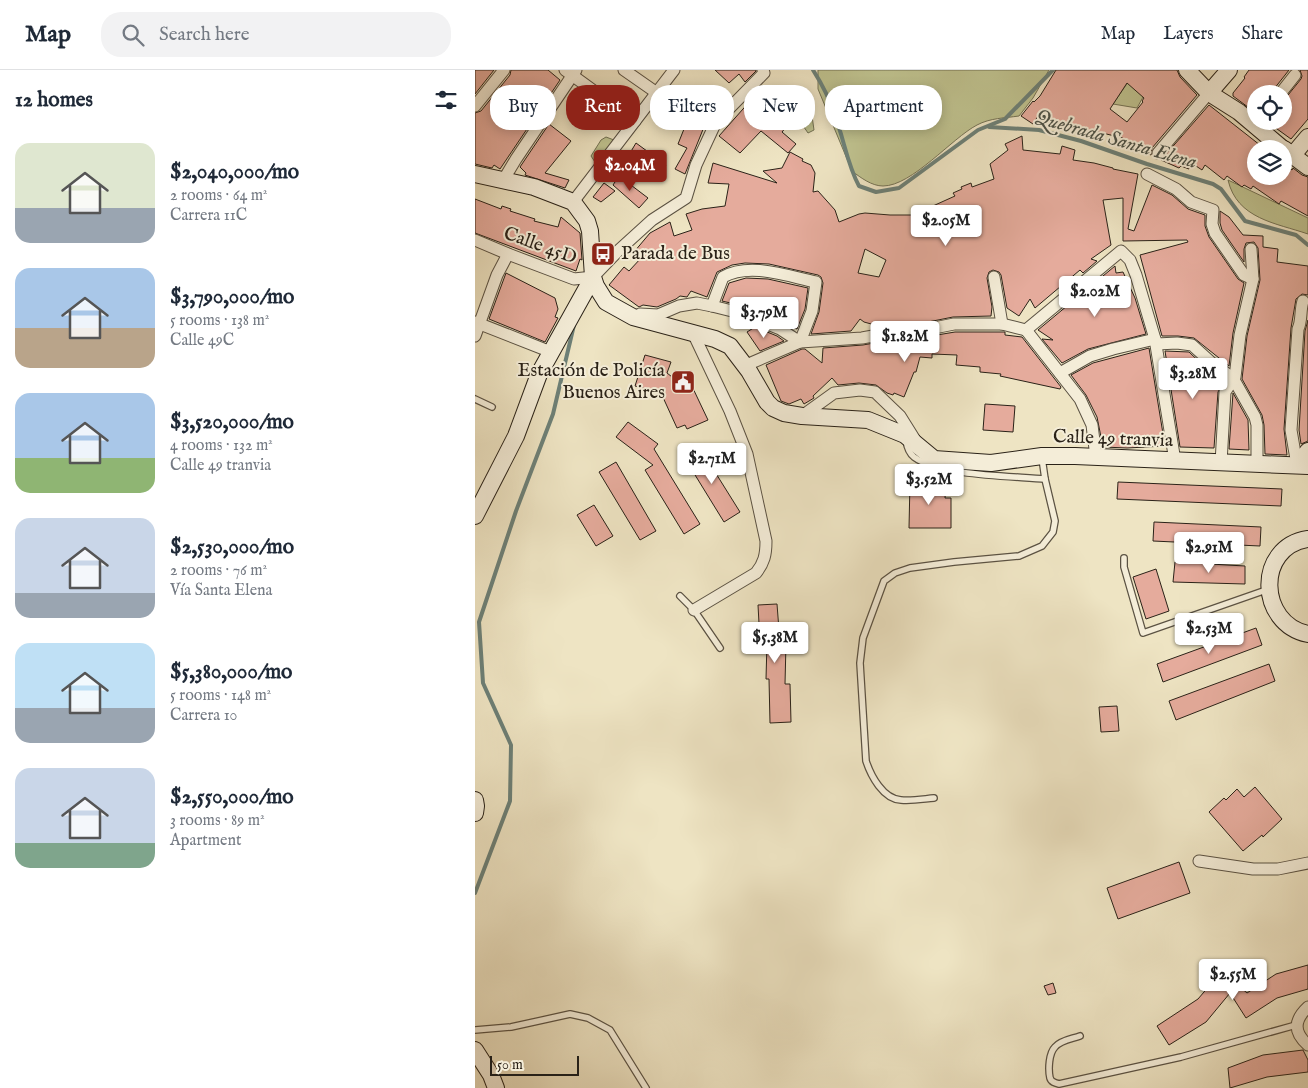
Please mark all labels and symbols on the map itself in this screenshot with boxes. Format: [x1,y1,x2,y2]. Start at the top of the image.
water label: Quebrada Santa Elena [1032,105,1200,176]
pin: $2.04M [589,150,671,192]
pin: $2.05M [905,204,987,247]
street label: Calle 45D [500,222,580,270]
bus stop icon: Parada de Bus [590,241,616,267]
place label: Parada de Bus [621,242,730,266]
pin: $2.02M [1054,276,1136,318]
pin: $3.79M [723,296,805,339]
pin: $1.82M [864,320,946,363]
pin: $3.28M [1152,358,1234,400]
place label: Estación de Policía Buenos Aires [517,359,666,405]
public building icon: Estación de Policía Buenos Aires [670,369,696,395]
street label: Calle 49 tranvia [1053,425,1174,453]
pin: $2.71M [671,442,753,485]
pin: $3.52M [888,464,970,506]
pin: $2.91M [1168,532,1250,574]
pin: $2.53M [1168,612,1250,655]
pin: $5.38M [734,622,816,664]
pin: $2.55M [1192,958,1274,1001]
scale bar [490,1053,579,1076]

